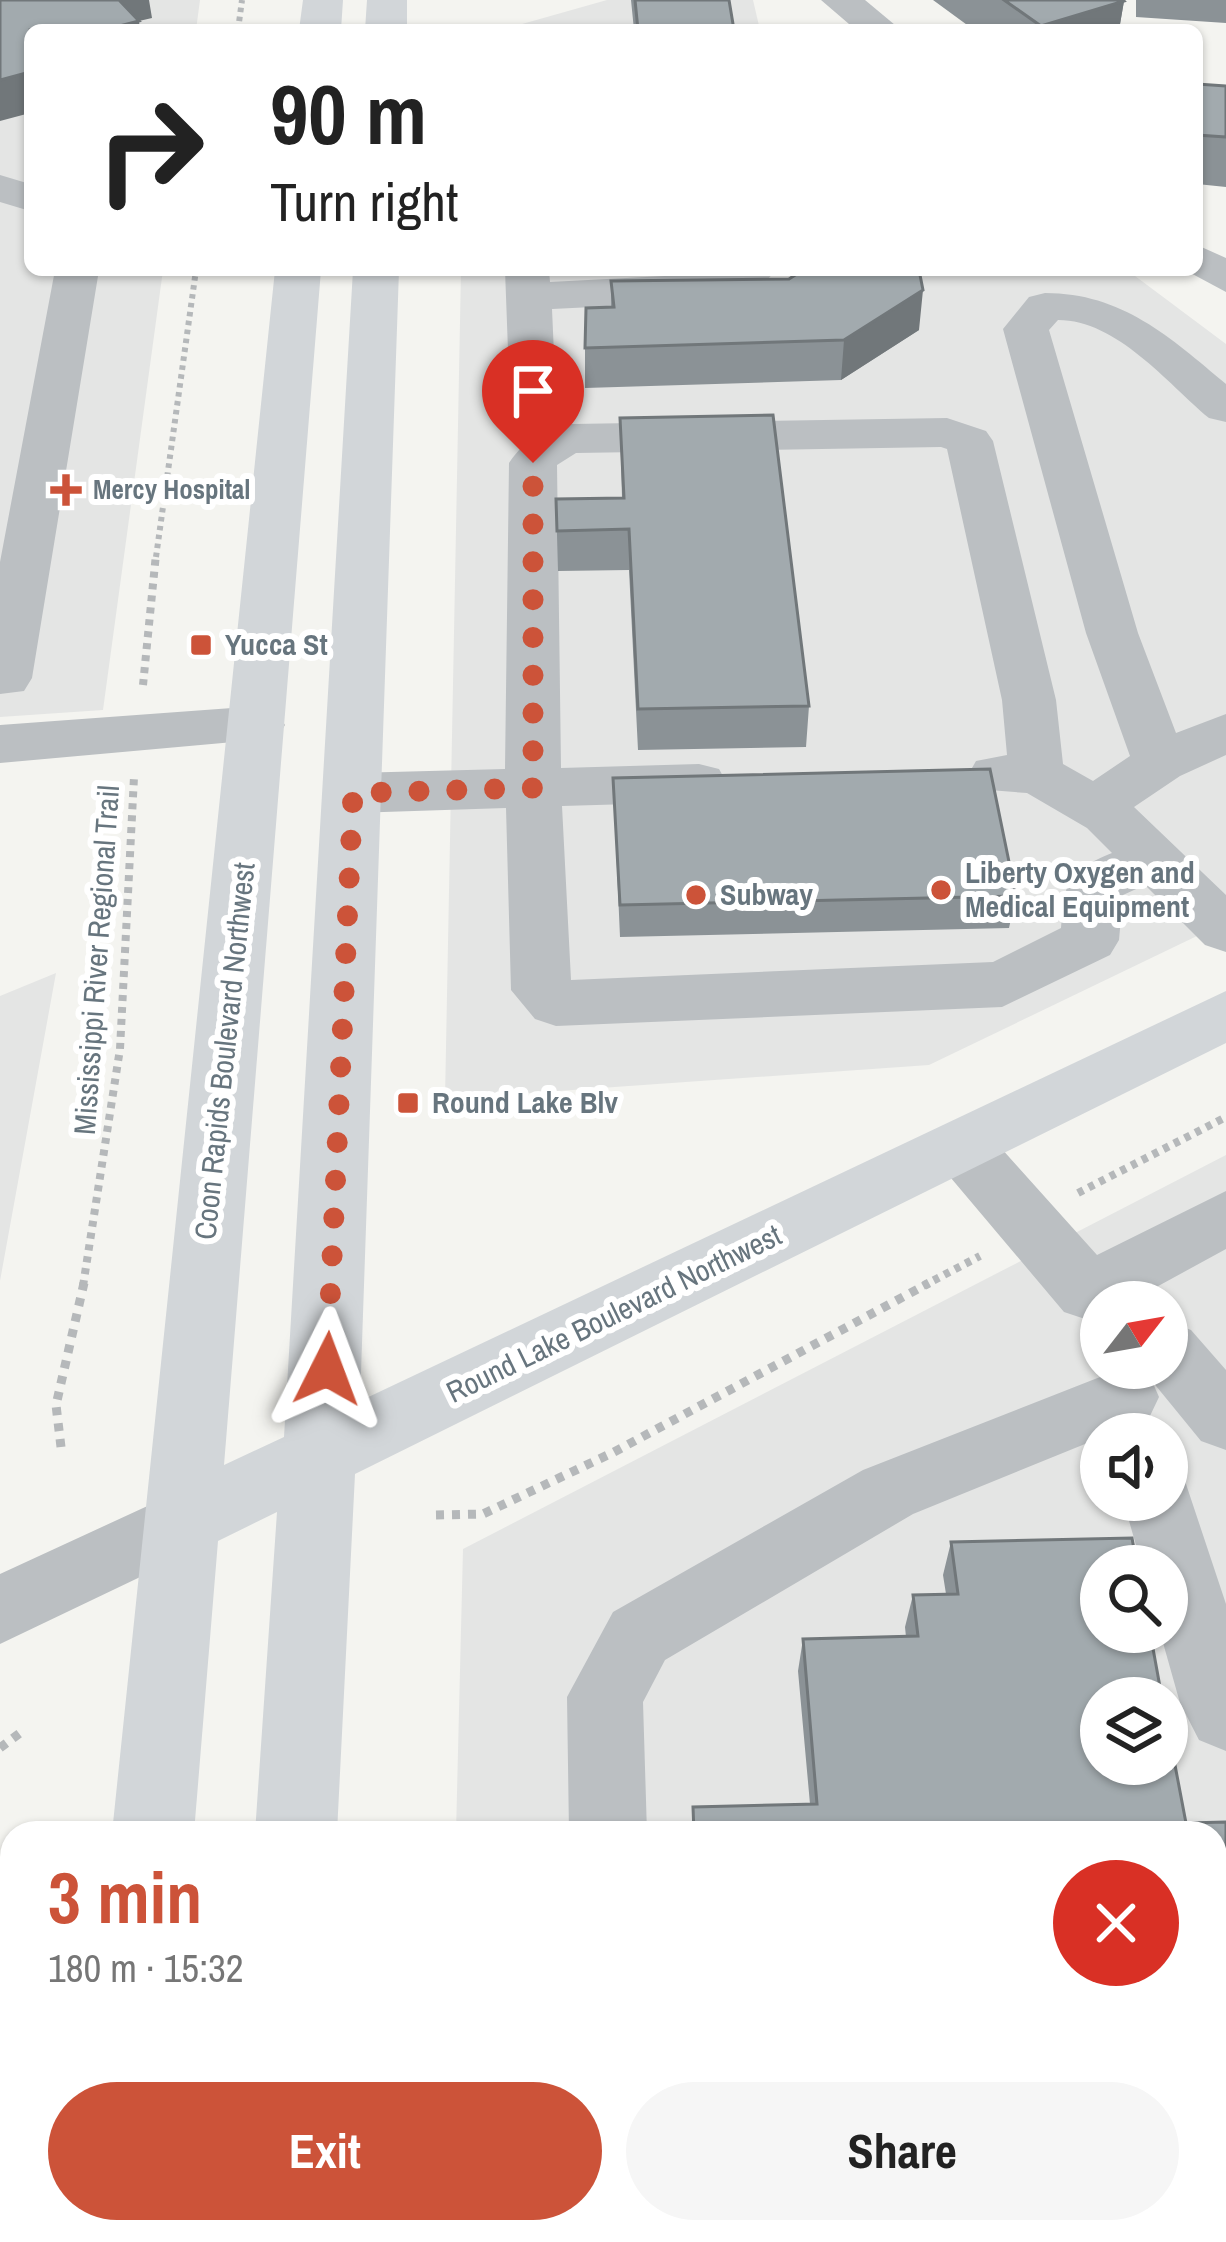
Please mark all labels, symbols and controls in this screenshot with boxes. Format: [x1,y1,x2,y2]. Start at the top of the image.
text: 90 m [270,57,427,170]
icon: right [72,72,228,228]
text: Turn right [270,165,458,238]
pin [482,340,584,463]
icon: arrive [500,358,566,424]
place label: Mercy Hospital [93,471,251,507]
marker: Mercy Hospital [50,474,82,506]
place label: Yucca St [225,624,328,664]
marker: Yucca St [188,632,214,658]
street label: Mississippi River Regional Trail [64,784,128,1136]
place label: Liberty Oxygen and Medical Equipment [965,852,1195,926]
street label: Coon Rapids Boulevard Northwest [184,860,264,1241]
place label: Subway [720,874,813,914]
marker: Liberty Oxygen and Medical Equipment [928,877,954,903]
marker: Subway [683,882,709,908]
place label: Round Lake Blv [432,1082,618,1122]
marker: Round Lake Blv [395,1090,421,1116]
street label: Round Lake Boulevard Northwest [439,1214,788,1412]
north arrow [1080,1281,1188,1389]
map controls [1080,1281,1188,1785]
position arrow [264,1306,390,1432]
button: sound [1080,1413,1188,1521]
button: search [1080,1545,1188,1653]
button: layers [1080,1677,1188,1785]
text: 3 min [48,1848,202,1945]
button: close [1053,1860,1179,1986]
text: 180 m · 15:32 [48,1942,244,1994]
button: Exit [48,2082,602,2220]
button: Share [626,2082,1179,2220]

